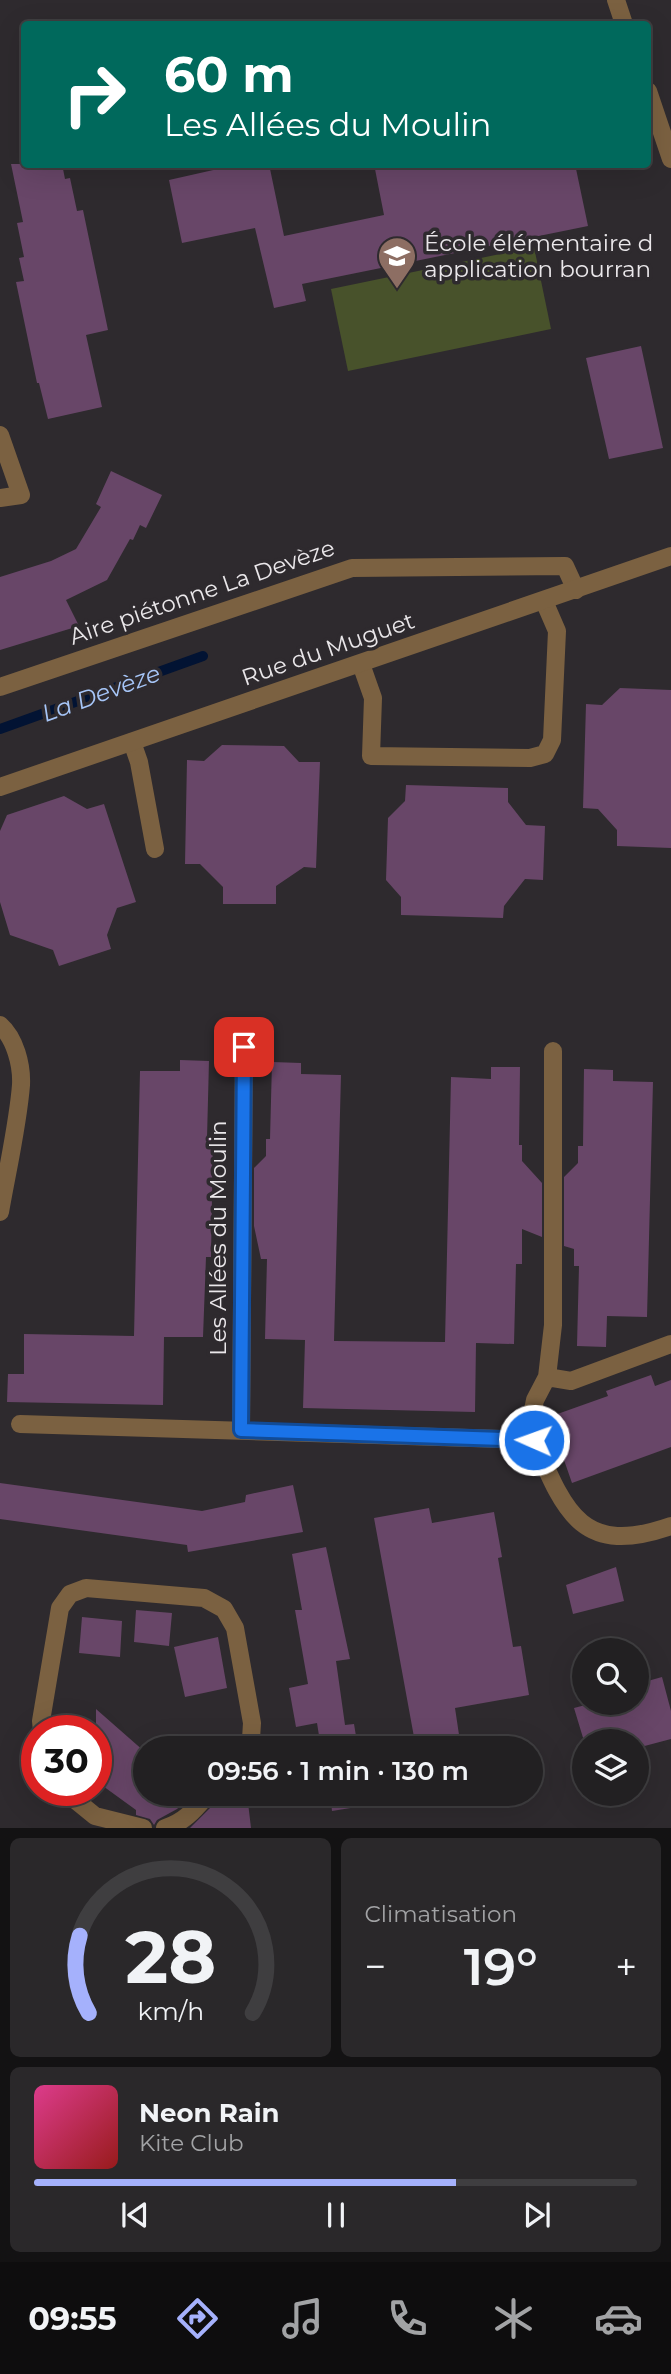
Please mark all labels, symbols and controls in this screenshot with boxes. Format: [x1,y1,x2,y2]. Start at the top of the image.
text: 60 m [164,45,294,104]
icon: right [49,49,140,140]
text: Les Allées du Moulin [164,105,491,144]
place label: École élémentaire d application bourran [424,229,653,283]
school or university icon: École élémentaire d application bourran [376,235,418,290]
street label: Aire piétonne La Devèze [66,533,338,651]
street label: Rue du Muguet [238,606,418,692]
water label: La Devèze [38,658,164,728]
pin [214,1017,274,1077]
icon: arrive [225,1028,263,1066]
street label: Les Allées du Moulin [204,1120,232,1356]
position arrow [497,1403,571,1477]
map controls [572,1638,649,1806]
button: search [572,1638,649,1715]
speed limit sign: 30 [21,1715,112,1806]
button: layers [572,1729,649,1806]
text: 09:56 · 1 min · 130 m [207,1755,469,1787]
text: Climatisation [365,1900,517,1928]
text: 28 [125,1914,216,2002]
text: 19° [464,1935,538,1998]
text: − [365,1943,386,1990]
text: + [615,1943,637,1990]
text: km/h [137,1996,204,2026]
text: Neon Rain [139,2097,280,2129]
text: Kite Club [139,2129,244,2157]
icon: previous [116,2196,154,2234]
icon: pause [317,2196,355,2234]
icon: next [518,2196,556,2234]
icon: directions [173,2294,222,2343]
icon: music [278,2294,327,2343]
icon: phone [383,2294,432,2343]
icon: climate [489,2294,538,2343]
icon: car [594,2294,643,2343]
text: 09:55 [28,2299,117,2338]

